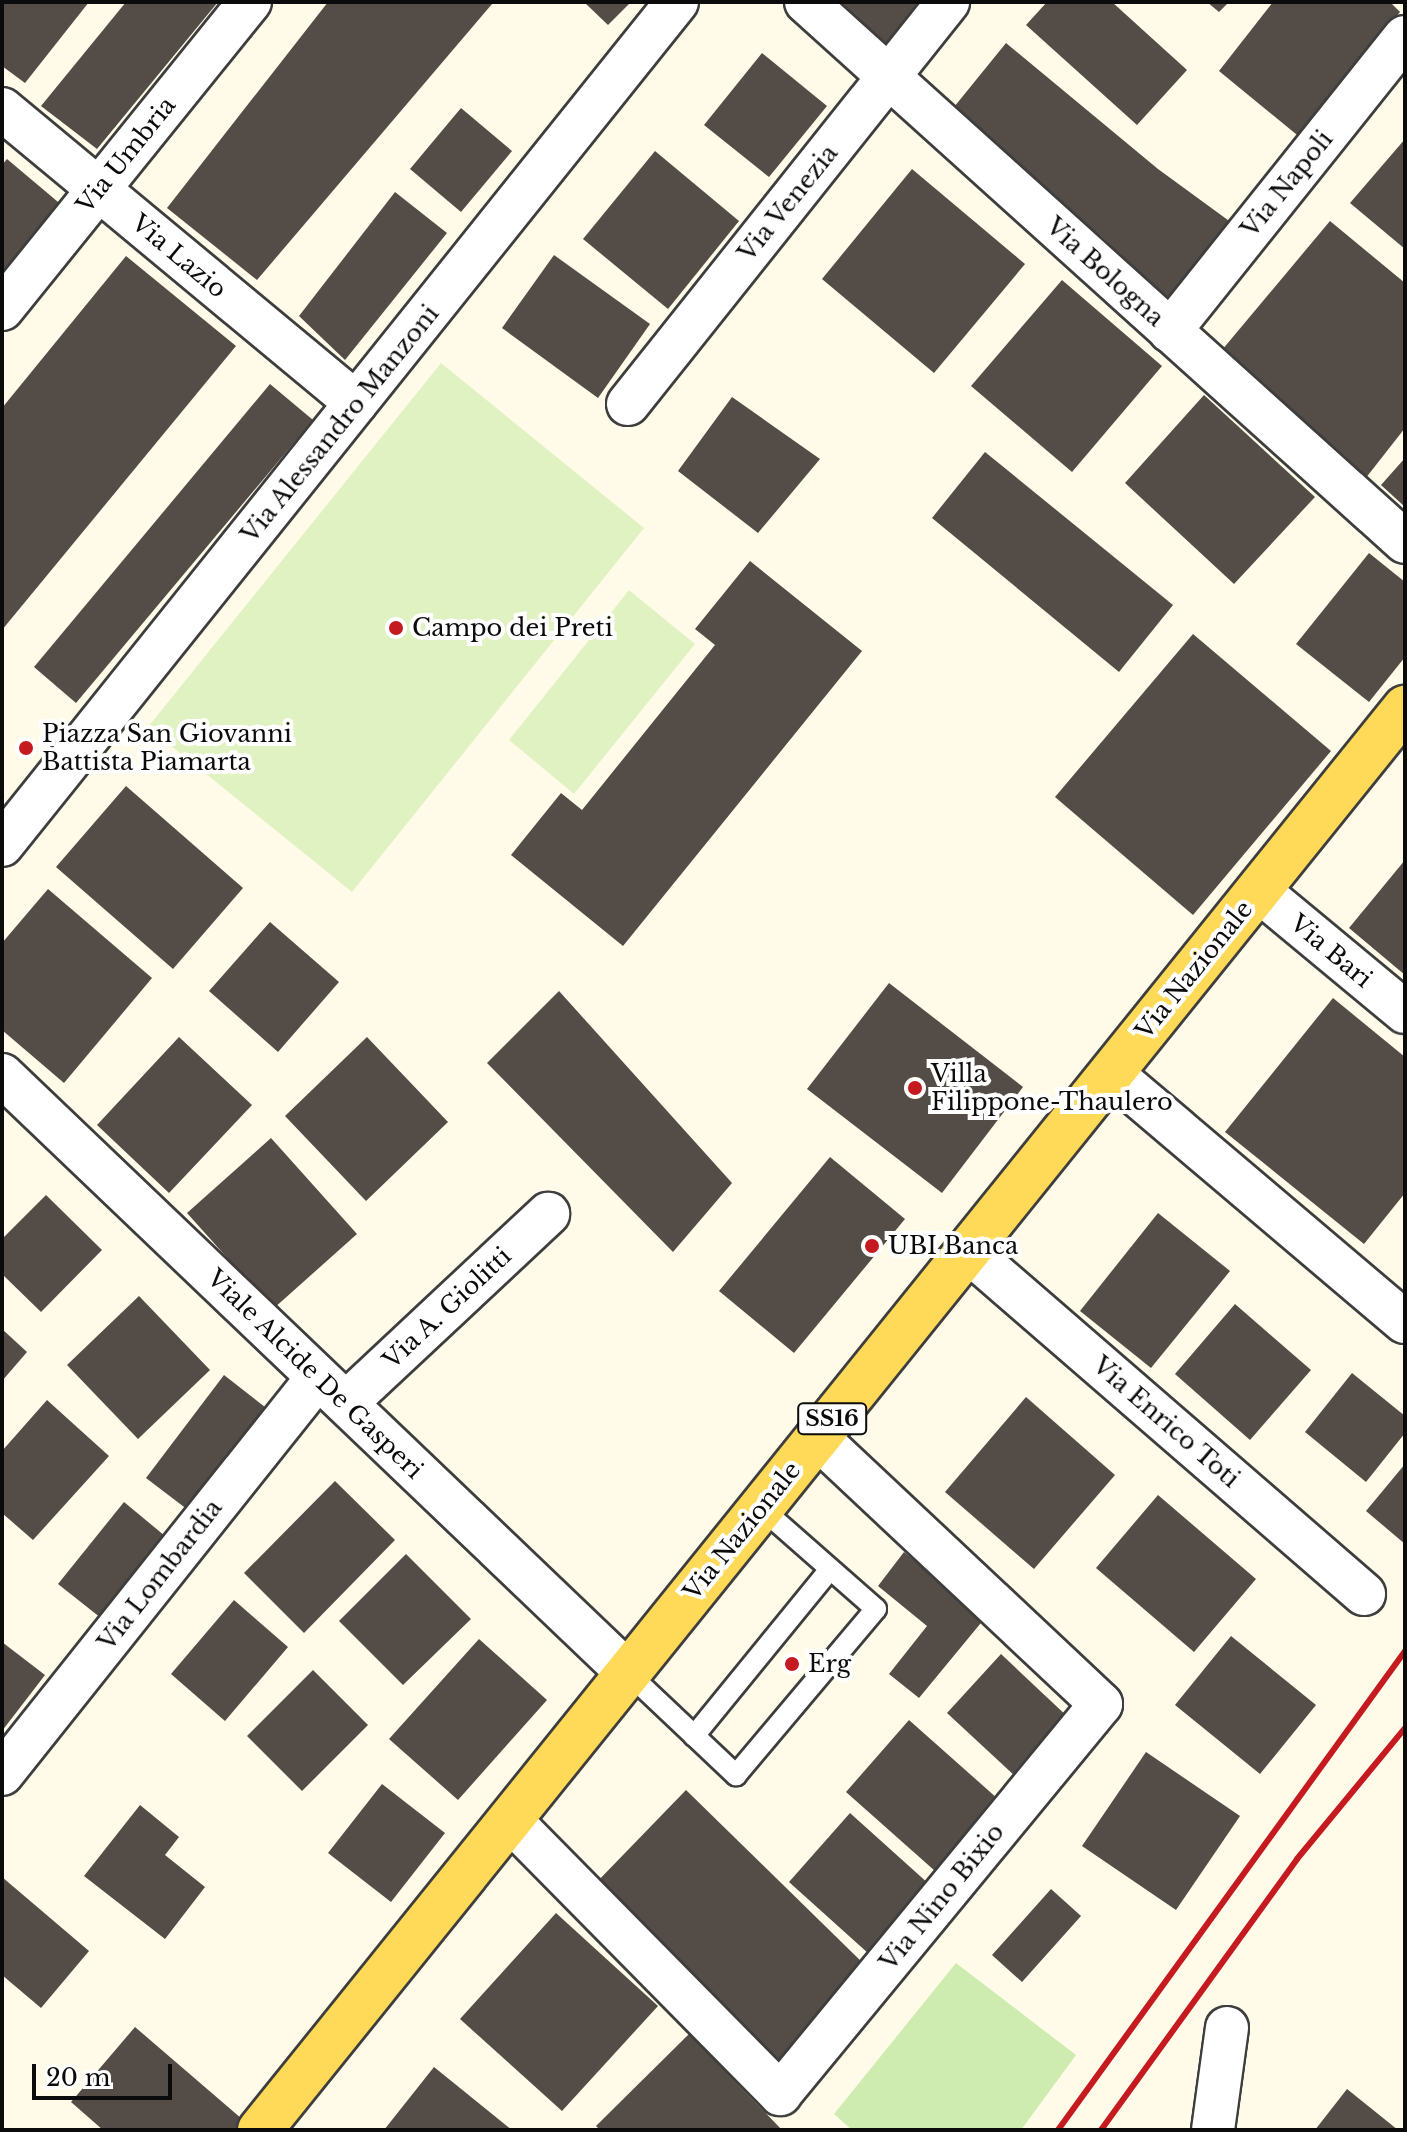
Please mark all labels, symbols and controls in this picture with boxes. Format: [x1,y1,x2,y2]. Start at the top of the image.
street label: Via Umbria [70,91,182,219]
street label: Via Napoli [1235,125,1339,243]
street label: Via Venezia [732,139,844,267]
street label: Via Lazio [126,208,232,304]
street label: Via Bologna [1040,212,1170,332]
street label: Via Alessandro Manzoni [235,299,445,549]
place label: Campo dei Preti [412,614,613,642]
marker: Campo dei Preti [387,619,405,637]
place label: Piazza San Giovanni Battista Piamarta [42,720,292,776]
marker: Piazza San Giovanni Battista Piamarta [17,739,35,757]
street label: Via Nazionale [1129,895,1259,1045]
street label: Via Bari [1284,908,1378,994]
place label: Villa Filippone-Thaulero [931,1060,1173,1116]
marker: Villa Filippone-Thaulero [906,1079,924,1097]
place label: UBI Banca [888,1232,1018,1260]
marker: UBI Banca [863,1237,881,1255]
street label: Via A. Giolitti [377,1241,517,1375]
street label: Viale Alcide De Gasperi [201,1263,429,1485]
street label: Via Enrico Toti [1087,1350,1245,1494]
road number: SS16 [796,1401,868,1437]
street label: Via Nazionale [677,1456,807,1606]
street label: Via Lombardia [92,1494,228,1656]
place label: Erg [808,1650,851,1678]
marker: Erg [783,1655,801,1673]
street label: Via Nino Bixio [874,1818,1010,1976]
scale bar [36,2048,176,2098]
text: 20 m [46,2063,111,2092]

